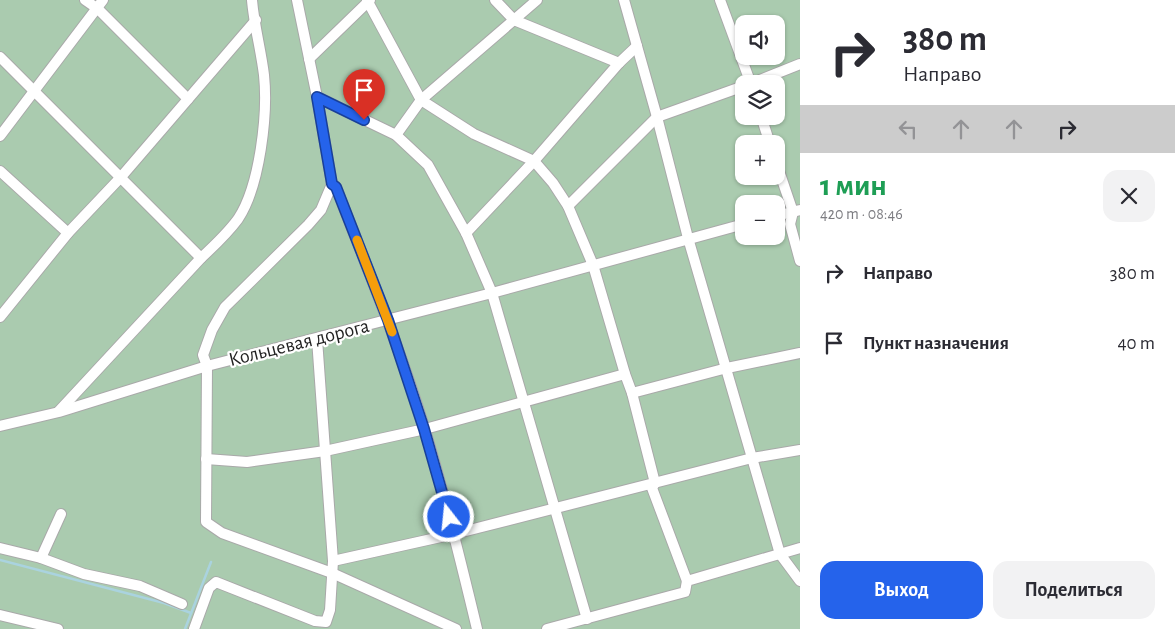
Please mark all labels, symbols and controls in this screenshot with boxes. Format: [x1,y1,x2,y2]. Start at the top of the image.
map controls [735,15,785,245]
button: sound [735,15,785,65]
icon: right [820,20,885,85]
text: 380 m [903,22,987,57]
text: Направо [903,63,981,85]
pin [343,69,385,120]
button: layers [735,75,785,125]
icon: arrive [350,76,378,104]
icon: left [894,115,922,143]
icon: ahead [947,115,975,143]
icon: ahead [1000,115,1028,143]
icon: right [1053,115,1081,143]
button: + [735,135,785,185]
button: close [1103,170,1155,222]
text: 1 мин [820,171,887,201]
button: − [735,195,785,245]
text: 420 m · 08:46 [820,206,903,222]
icon: right [820,259,848,287]
text: Направо [863,264,933,283]
text: 380 m [1110,264,1155,283]
street label: Кольцевая дорога [227,316,371,370]
icon: arrive [820,329,848,357]
text: Пункт назначения [863,334,1009,353]
text: 40 m [1117,334,1155,353]
position arrow [422,490,474,542]
button: Выход [820,561,983,619]
button: Поделиться [993,561,1155,619]

